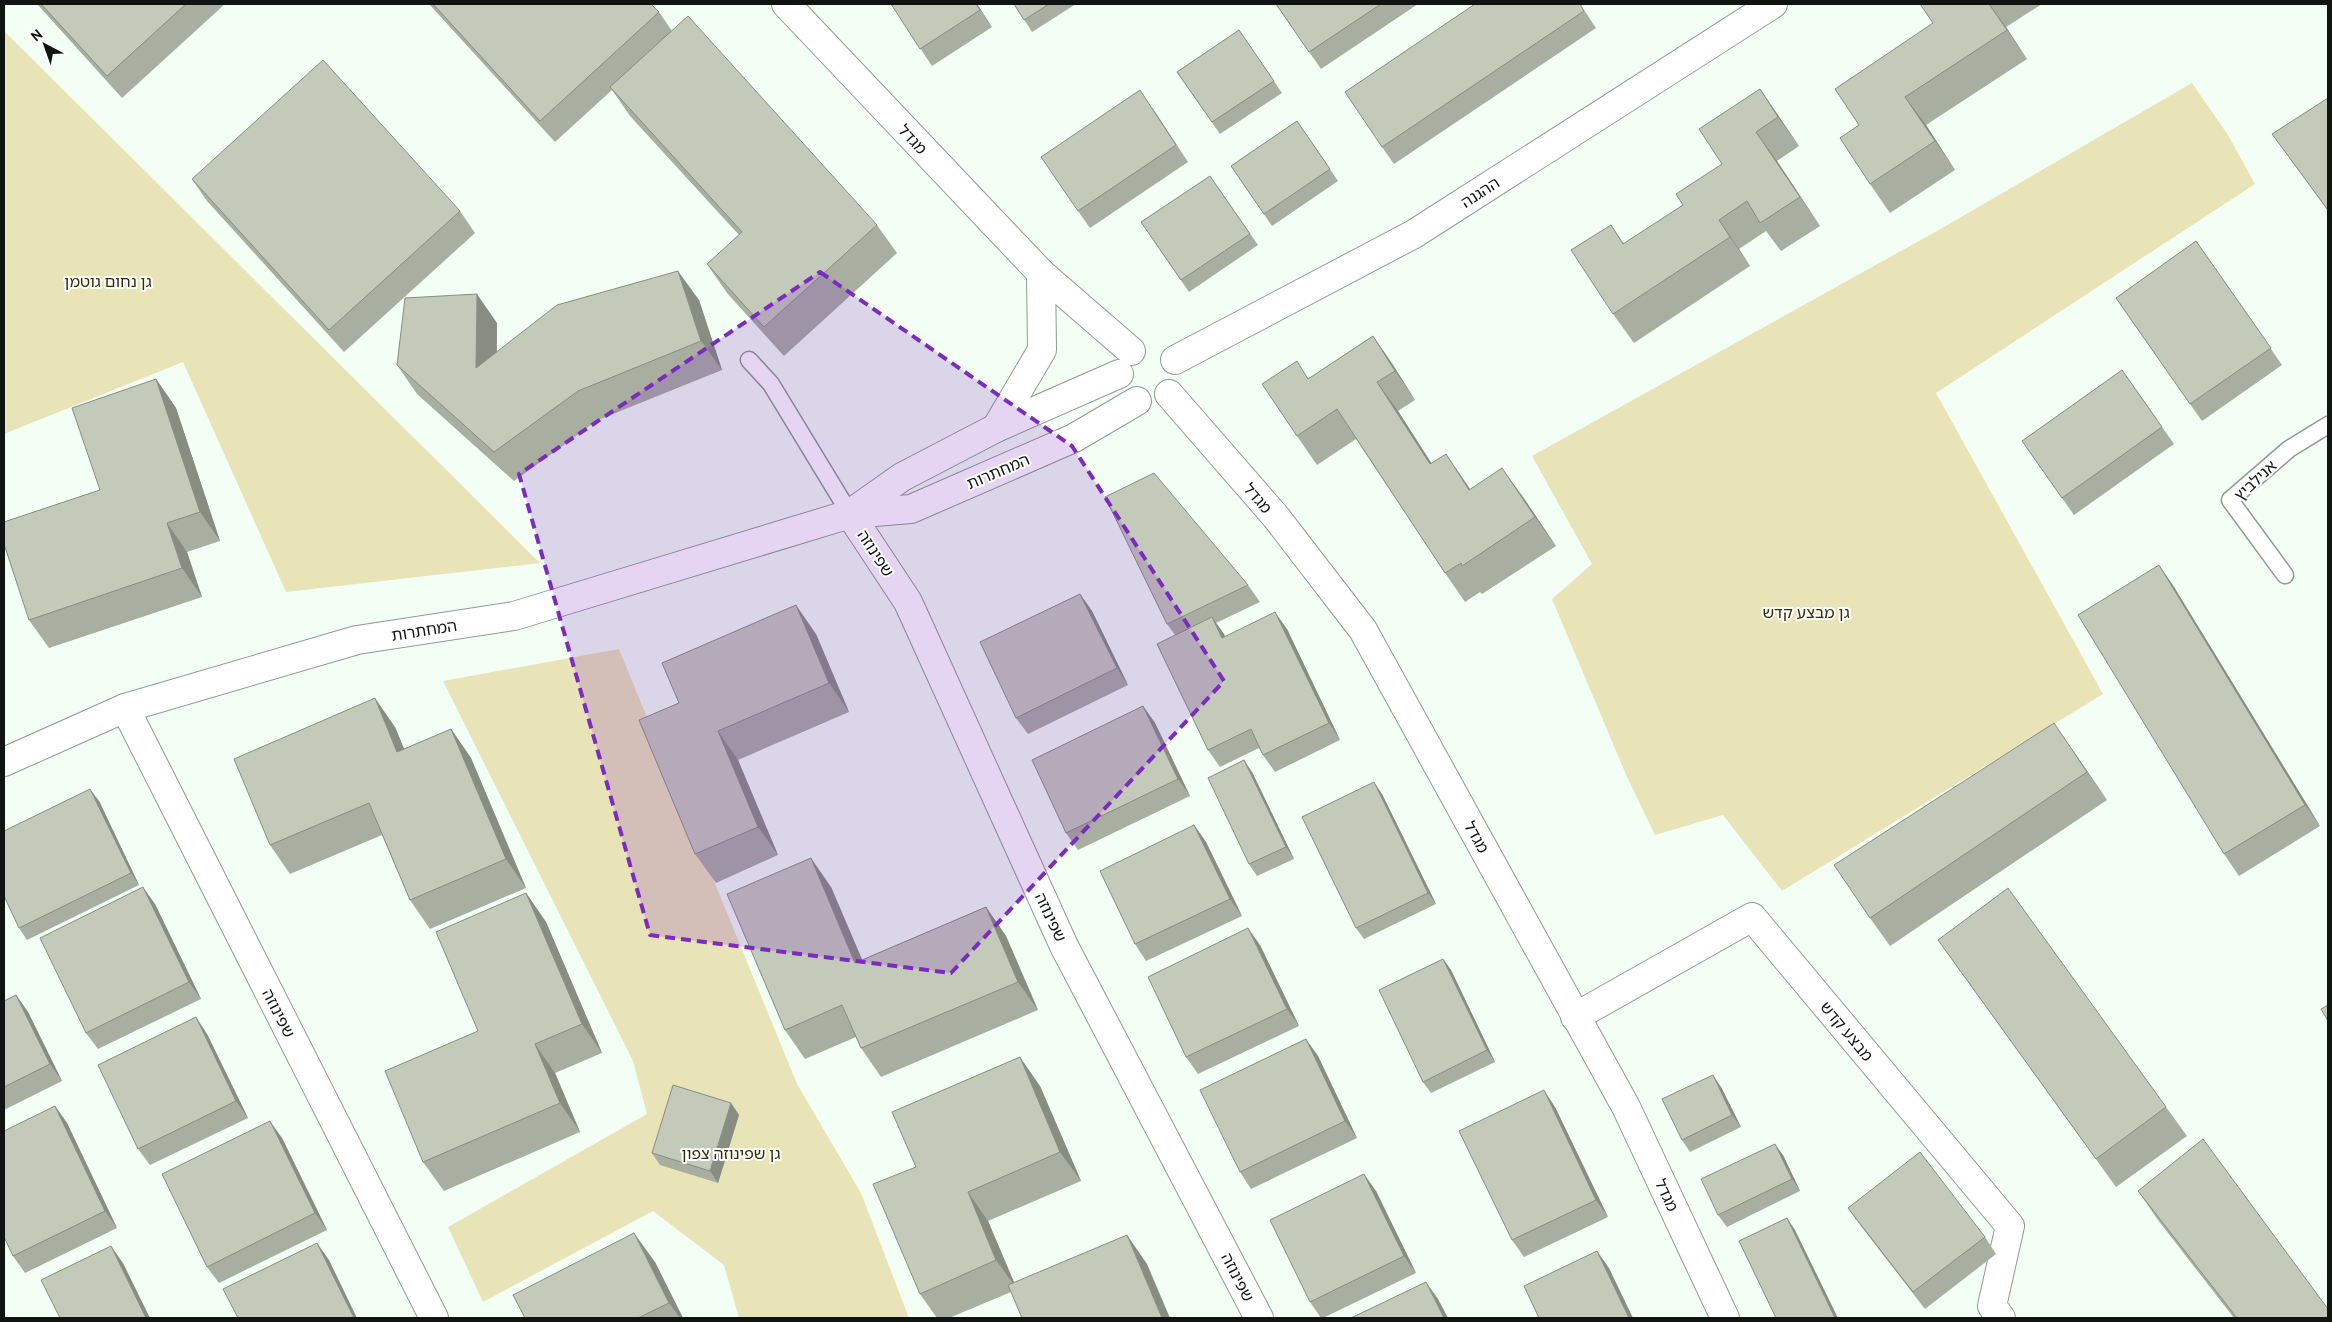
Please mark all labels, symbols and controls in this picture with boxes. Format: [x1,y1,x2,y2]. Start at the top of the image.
north arrow [20,20,70,70]
text: N [28,27,47,46]
street label: מגדל [893,121,930,159]
street label: ההגנה [1458,174,1504,214]
park label: גן נחום גוטמן [64,273,152,293]
street label: המחתרות [964,451,1033,495]
street label: אנילביץ [2231,457,2282,506]
street label: מגדל [1238,480,1275,519]
street label: שפינוזה [852,527,897,581]
park label: גן מבצע קדש [1762,604,1850,624]
street label: המחתרות [390,617,459,647]
street label: מגדל [1458,818,1492,858]
street label: שפינוזה [1029,890,1069,946]
street label: שפינוזה [256,986,298,1042]
street label: מבצע קדש [1815,998,1876,1066]
park label: גן שפינוזה צפון [681,1145,781,1165]
street label: מגדל [1649,1176,1681,1215]
street label: שפינוזה [1215,1250,1257,1306]

